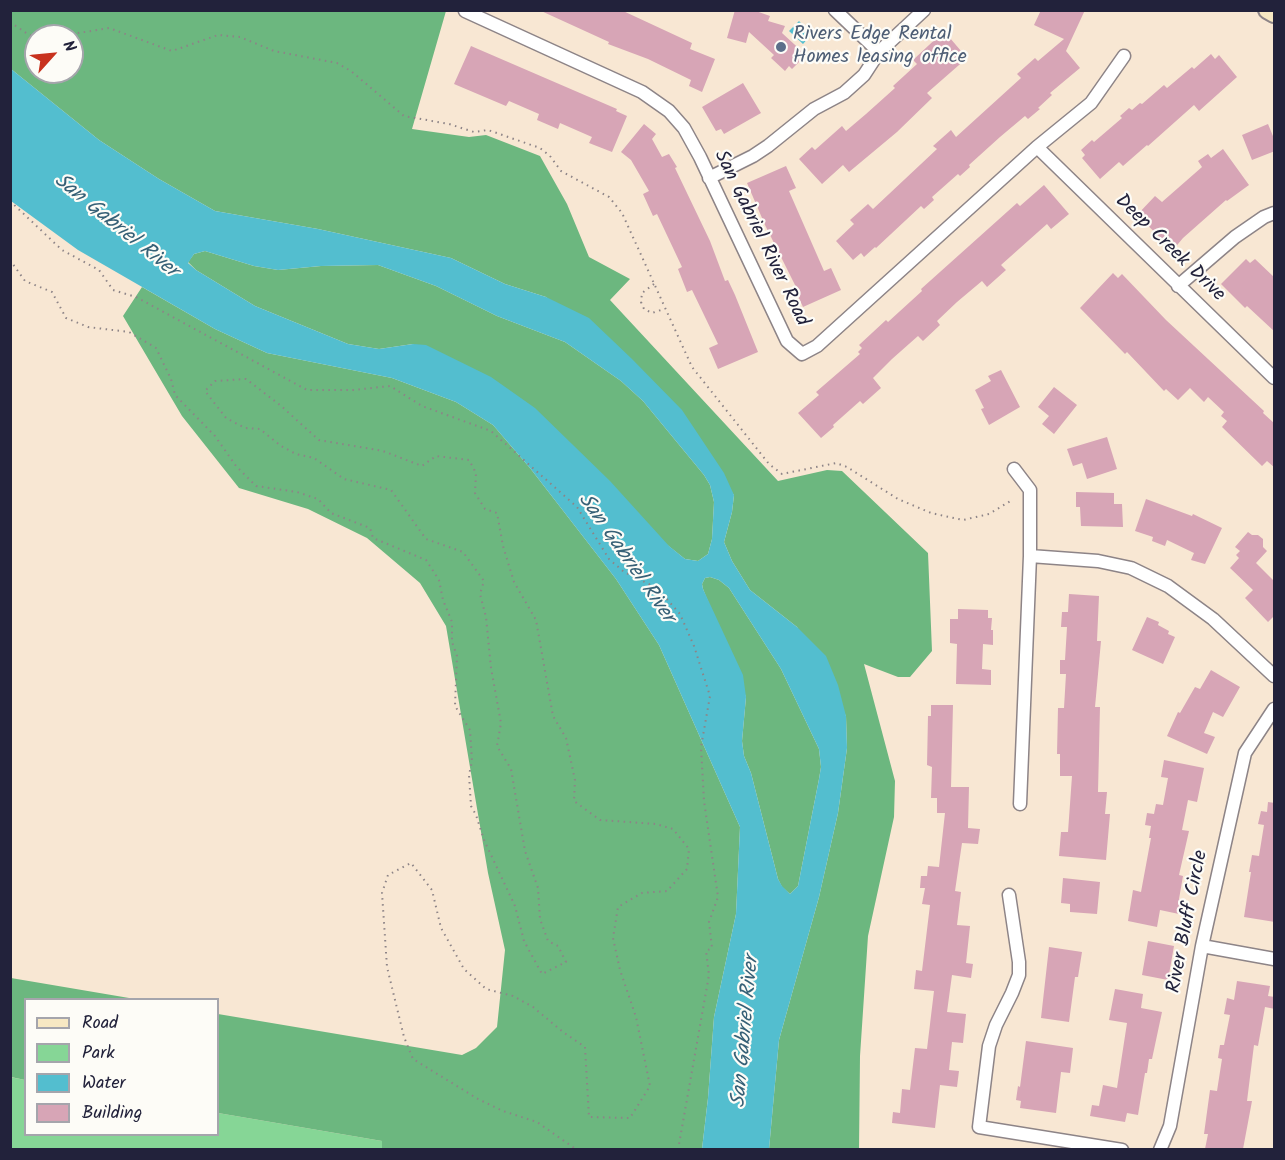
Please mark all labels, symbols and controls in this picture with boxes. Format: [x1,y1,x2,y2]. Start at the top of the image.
north arrow [24,24,84,84]
place label: Rivers Edge Rental Homes leasing office [793,24,967,71]
text: N [55,36,82,57]
marker: Rivers Edge Rental Homes leasing office [774,40,788,54]
street label: San Gabriel River Road [707,147,813,331]
water label: San Gabriel River [48,169,182,285]
street label: Deep Creek Drive [1109,190,1229,308]
water label: San Gabriel River [571,490,679,628]
street label: River Bluff Circle [1163,849,1215,995]
water label: San Gabriel River [728,955,766,1109]
legend [24,998,219,1136]
text: Road [82,1009,118,1038]
text: Park [82,1039,115,1068]
text: Water [82,1069,126,1098]
text: Building [82,1099,142,1128]

